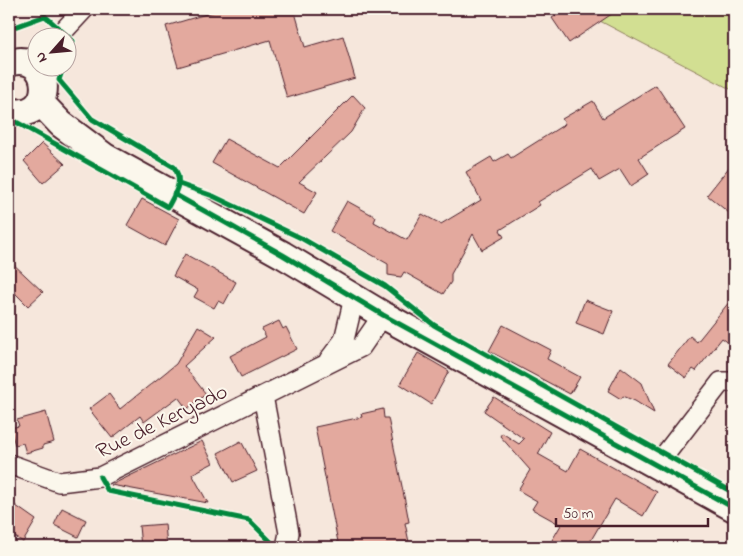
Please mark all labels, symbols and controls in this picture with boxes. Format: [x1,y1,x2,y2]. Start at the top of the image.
north arrow [28,28,78,78]
text: N [30,48,53,66]
street label: Rue de Keryado [91,377,234,469]
scale bar [556,496,708,528]
text: 50 m [563,503,594,525]

